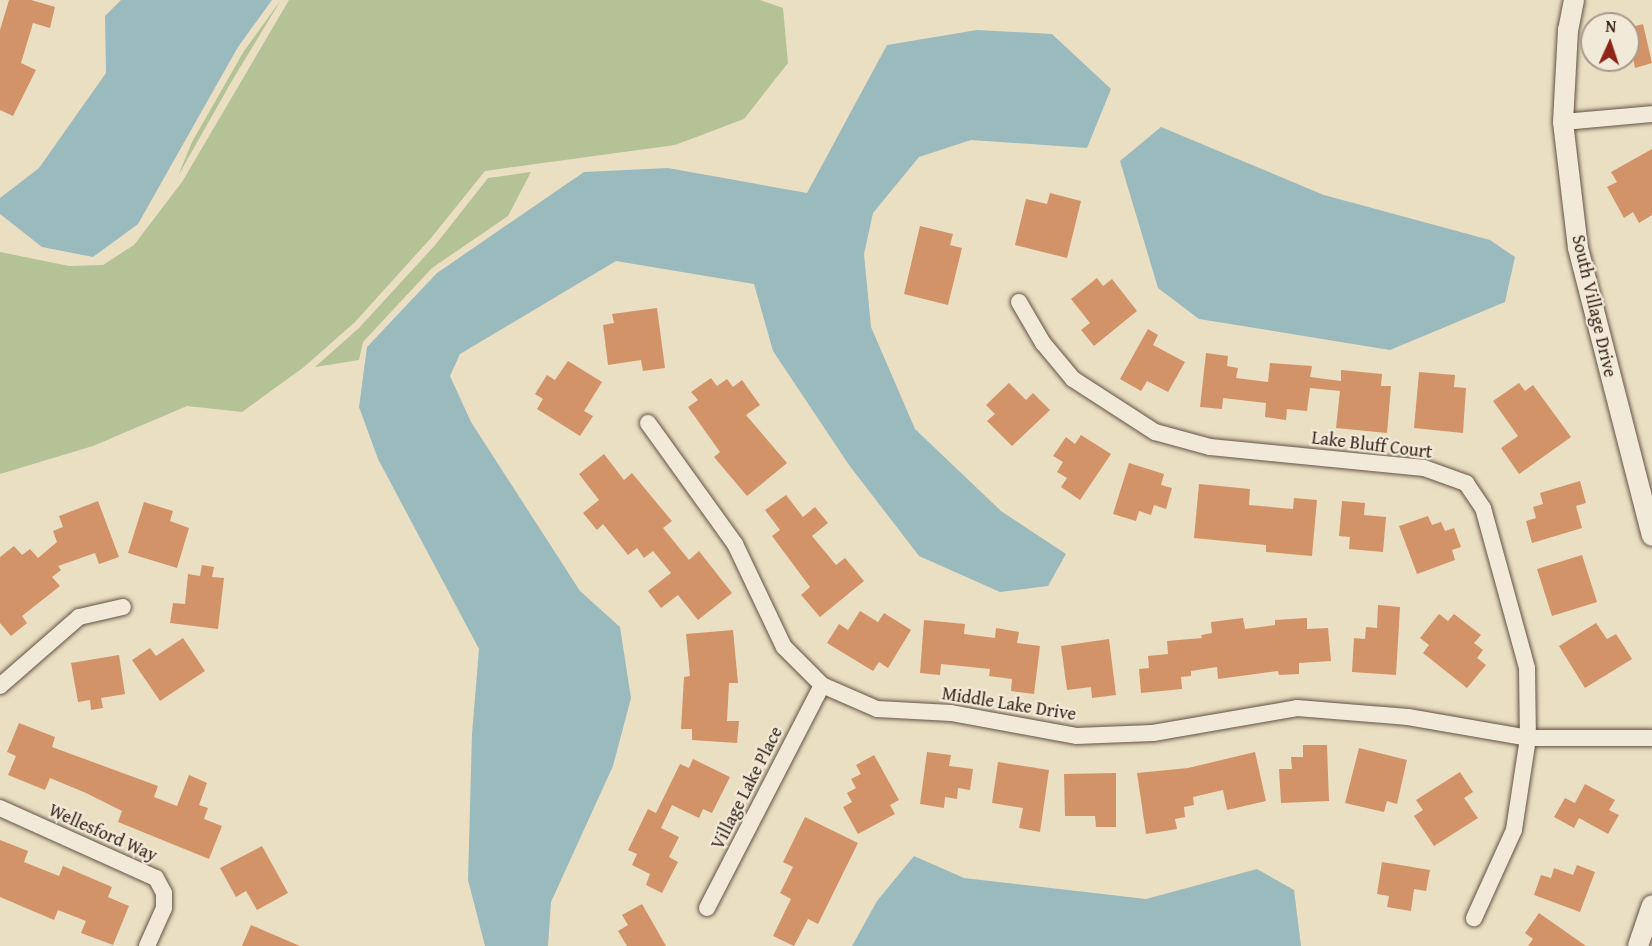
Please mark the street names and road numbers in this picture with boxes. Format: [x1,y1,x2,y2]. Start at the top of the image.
street label: South Village Drive [1567,233,1621,379]
street label: Lake Bluff Court [1310,427,1434,463]
street label: Middle Lake Drive [940,683,1078,725]
street label: Village Lake Place [707,723,787,853]
street label: Wellesford Way [45,799,161,867]

